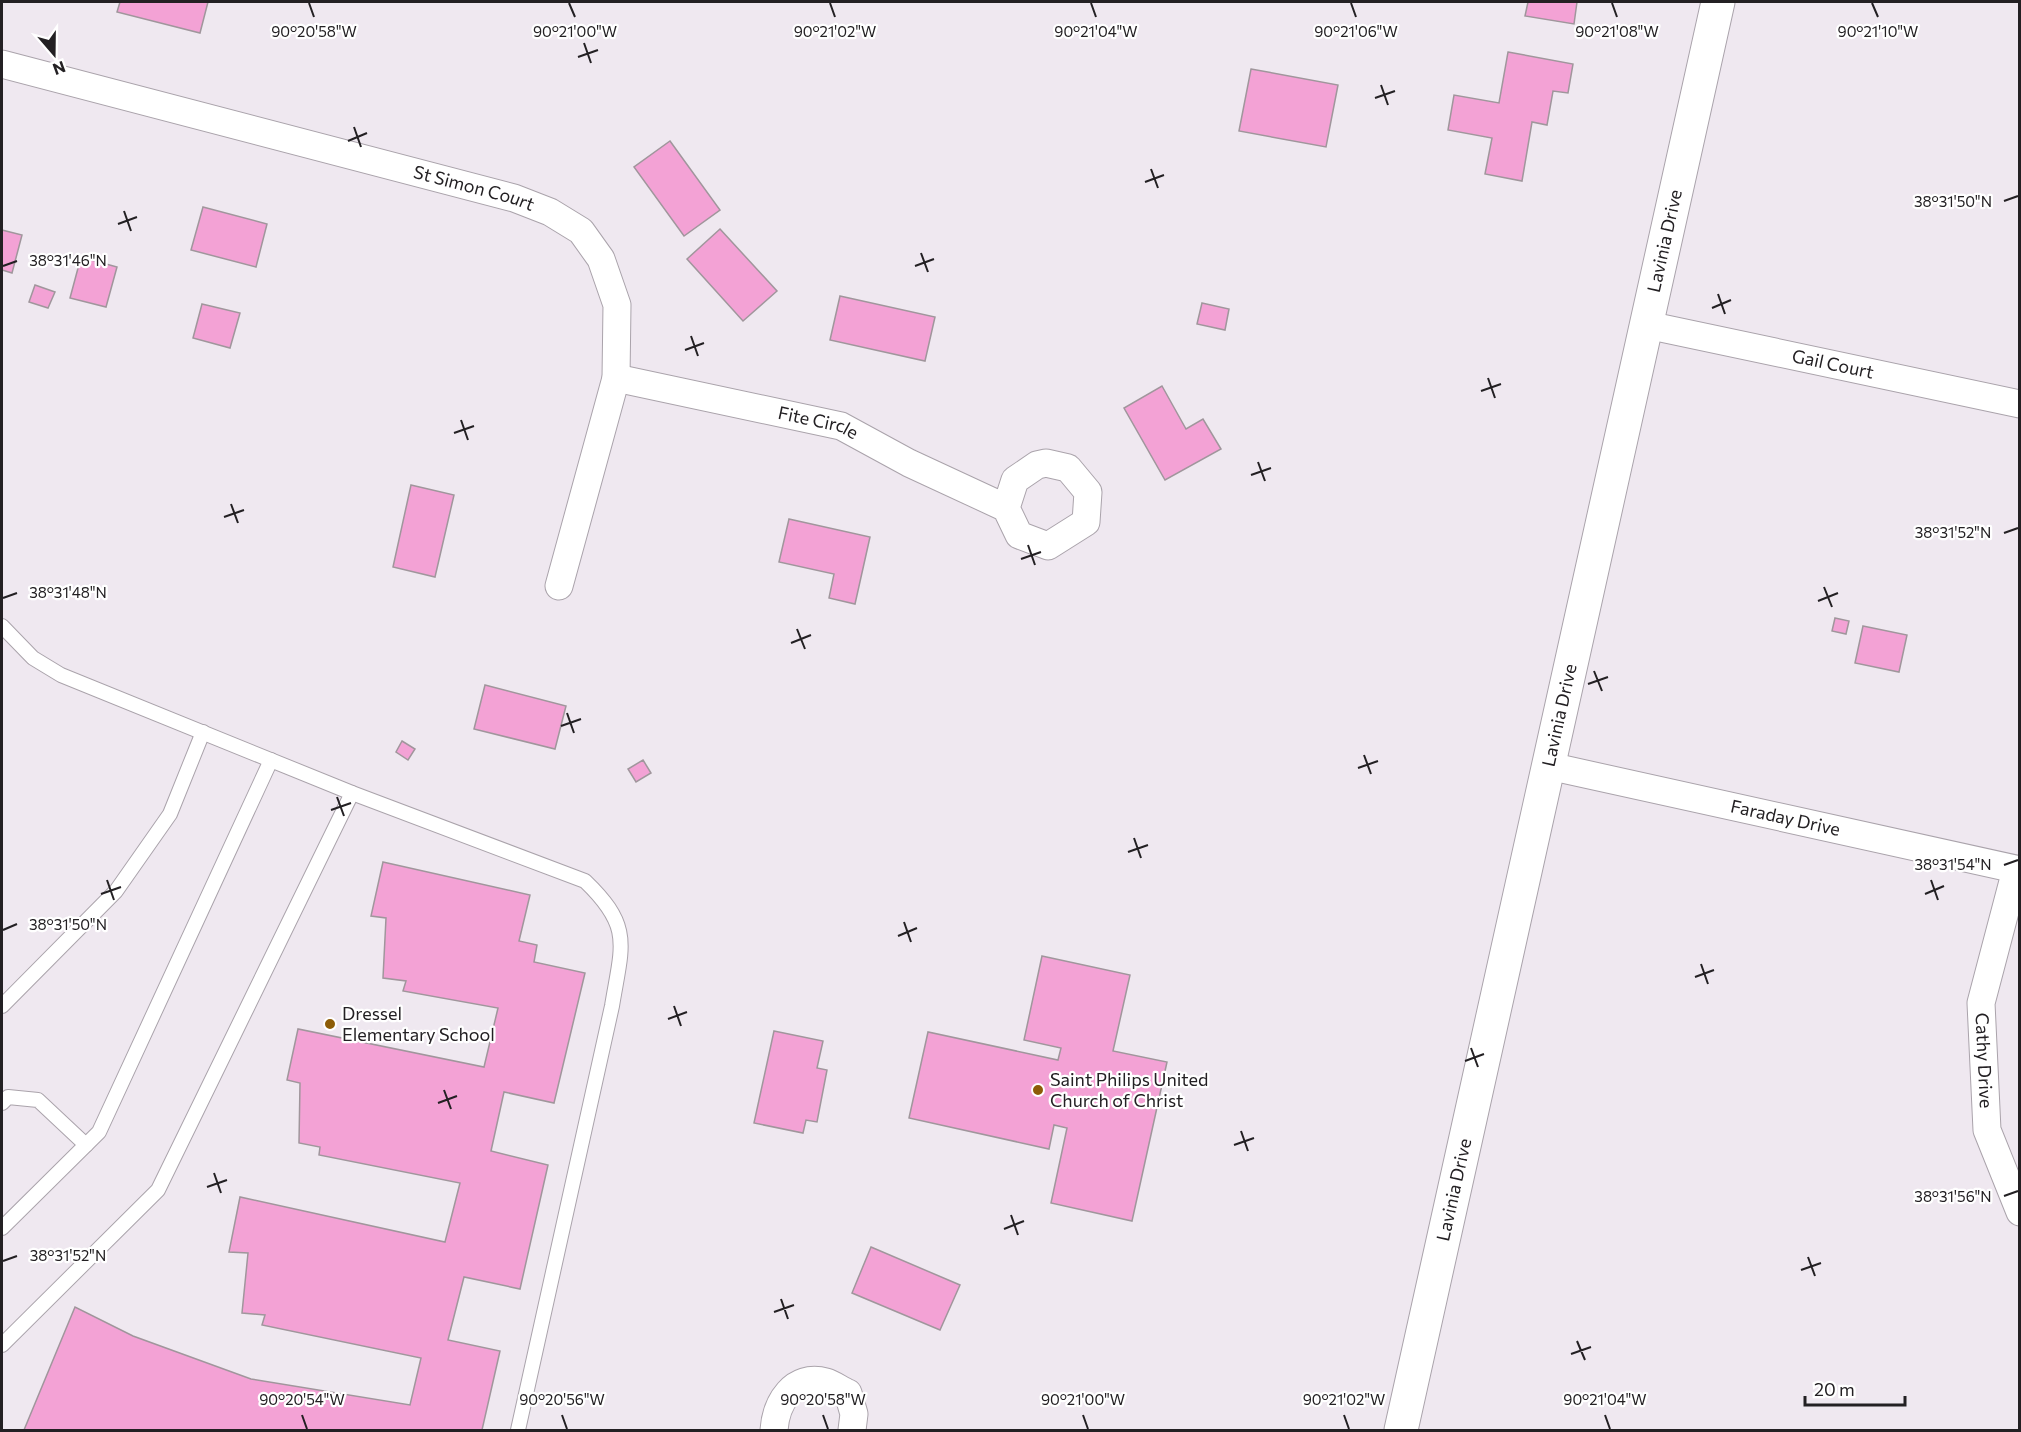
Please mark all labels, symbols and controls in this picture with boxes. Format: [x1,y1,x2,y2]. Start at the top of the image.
text: 90°20'58"W [271,22,357,40]
text: 90°21'00"W [533,22,617,40]
text: 90°21'02"W [794,22,876,40]
text: 90°21'04"W [1054,22,1138,40]
text: 90°21'06"W [1314,22,1398,40]
text: 90°21'08"W [1575,22,1659,40]
text: 90°21'10"W [1838,22,1918,40]
north arrow [24,24,84,84]
text: N [50,58,68,80]
street label: St Simon Court [411,160,538,215]
street label: Lavinia Drive [1642,187,1686,294]
text: 38°31'50"N [1914,192,1992,210]
text: 38°31'46"N [29,251,107,269]
street label: Gail Court [1790,344,1876,383]
street label: Fite Circle [776,401,863,443]
text: 38°31'52"N [1915,523,1991,541]
text: 38°31'48"N [29,583,107,601]
street label: Lavinia Drive [1537,662,1581,769]
street label: Faraday Drive [1729,794,1842,840]
text: 38°31'54"N [1914,855,1992,873]
text: 38°31'50"N [29,915,107,933]
place label: Dressel Elementary School [342,1002,495,1045]
street label: Cathy Drive [1971,1012,1998,1109]
marker: Dressel Elementary School [323,1017,337,1031]
place label: Saint Philips United Church of Christ [1050,1068,1209,1111]
marker: Saint Philips United Church of Christ [1031,1083,1045,1097]
street label: Lavinia Drive [1431,1136,1475,1243]
text: 38°31'56"N [1914,1187,1992,1205]
text: 38°31'52"N [30,1246,106,1264]
scale bar [1805,1369,1906,1407]
text: 20 m [1814,1378,1855,1400]
text: 90°20'54"W [259,1390,345,1408]
text: 90°20'56"W [519,1390,605,1408]
text: 90°20'58"W [780,1390,866,1408]
text: 90°21'00"W [1041,1390,1125,1408]
text: 90°21'02"W [1303,1390,1385,1408]
text: 90°21'04"W [1563,1390,1647,1408]

